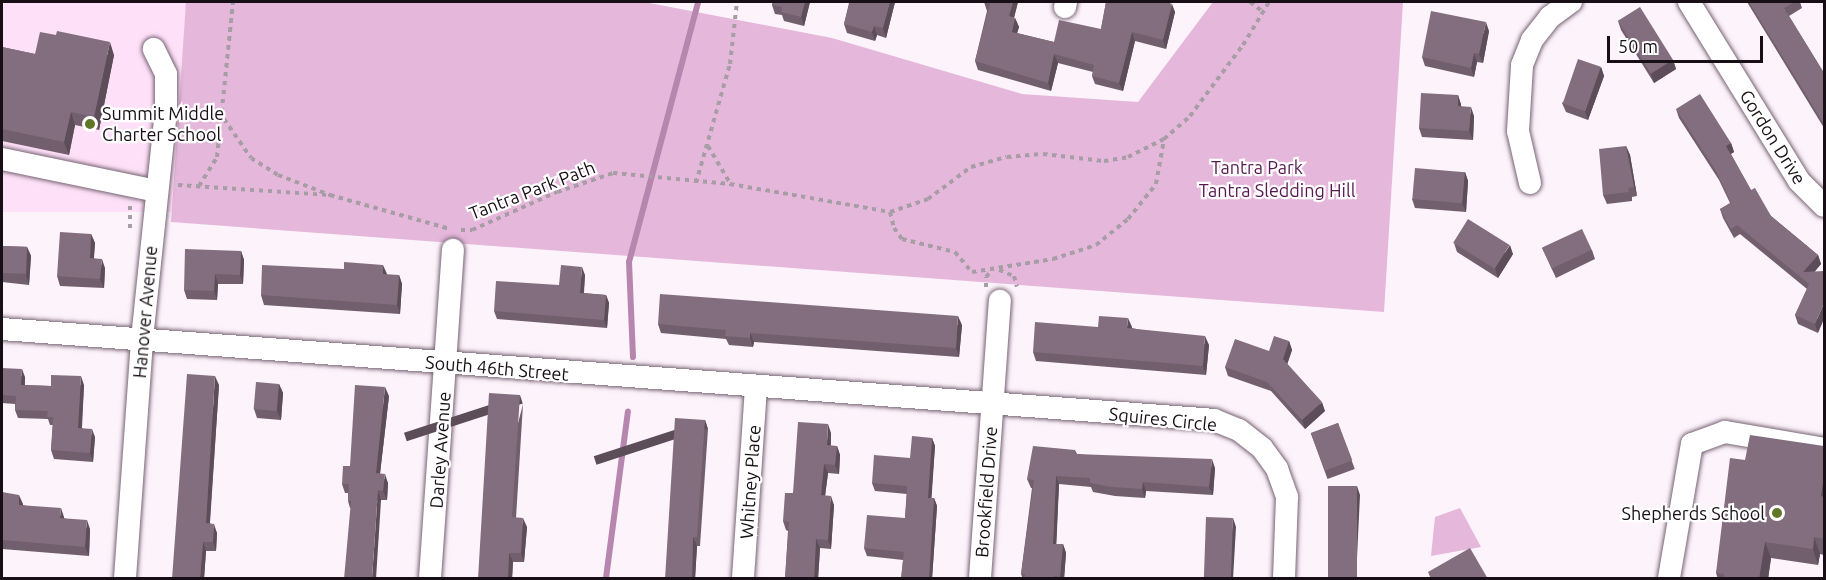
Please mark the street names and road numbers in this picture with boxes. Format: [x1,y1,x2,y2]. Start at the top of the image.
street label: Gordon Drive [1735,86,1811,188]
street label: Tantra Park Path [466,156,598,224]
street label: Hanover Avenue [128,245,162,379]
street label: South 46th Street [424,351,570,385]
street label: Darley Avenue [425,391,455,509]
street label: Squires Circle [1108,403,1218,435]
street label: Whitney Place [735,424,765,540]
street label: Brookfield Drive [971,426,1001,558]

